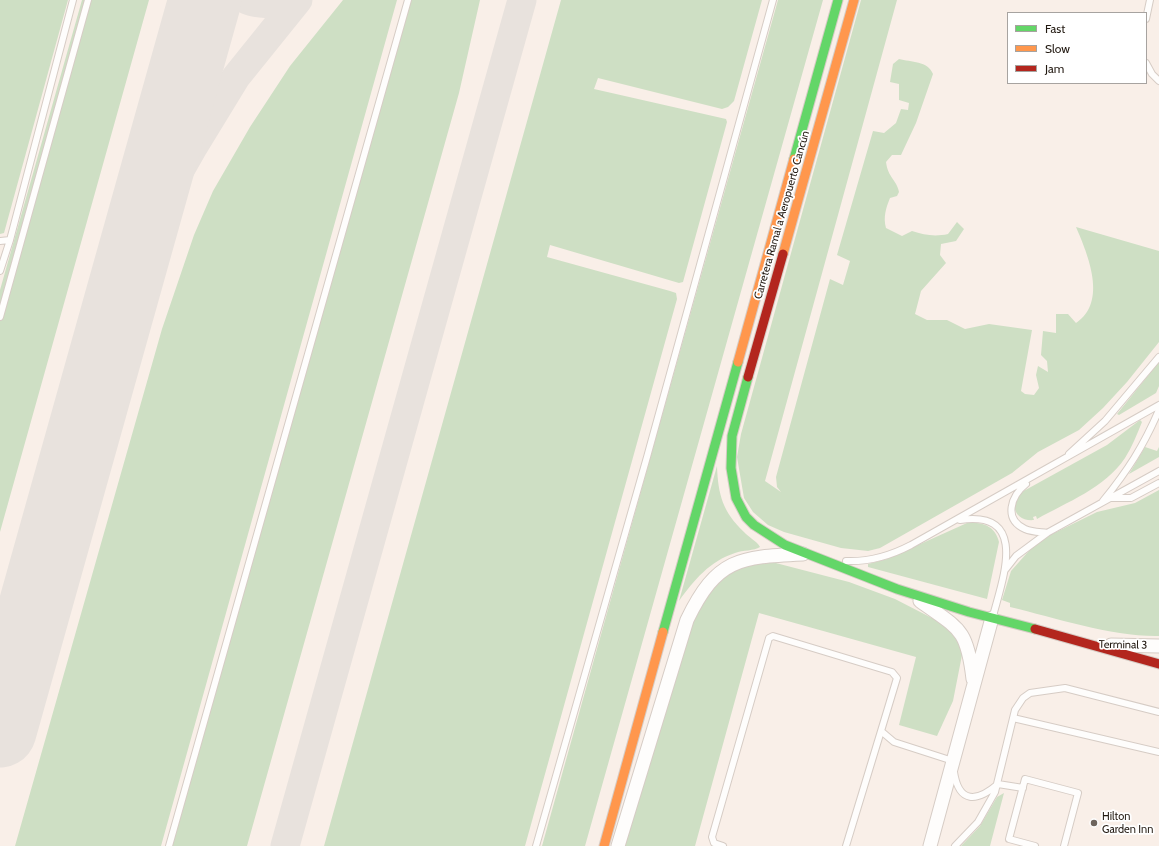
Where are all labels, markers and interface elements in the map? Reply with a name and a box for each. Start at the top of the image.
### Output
legend [1007,12,1147,84]
text: Fast [1045,21,1065,36]
text: Slow [1045,41,1070,56]
text: Jam [1045,61,1064,76]
street label: Carretera Ramal a Aeropuerto Cancún [752,129,812,301]
street label: Terminal 3 [1099,638,1147,652]
place label: Hilton Garden Inn [1102,810,1153,836]
marker: Hilton Garden Inn [1089,818,1099,828]

